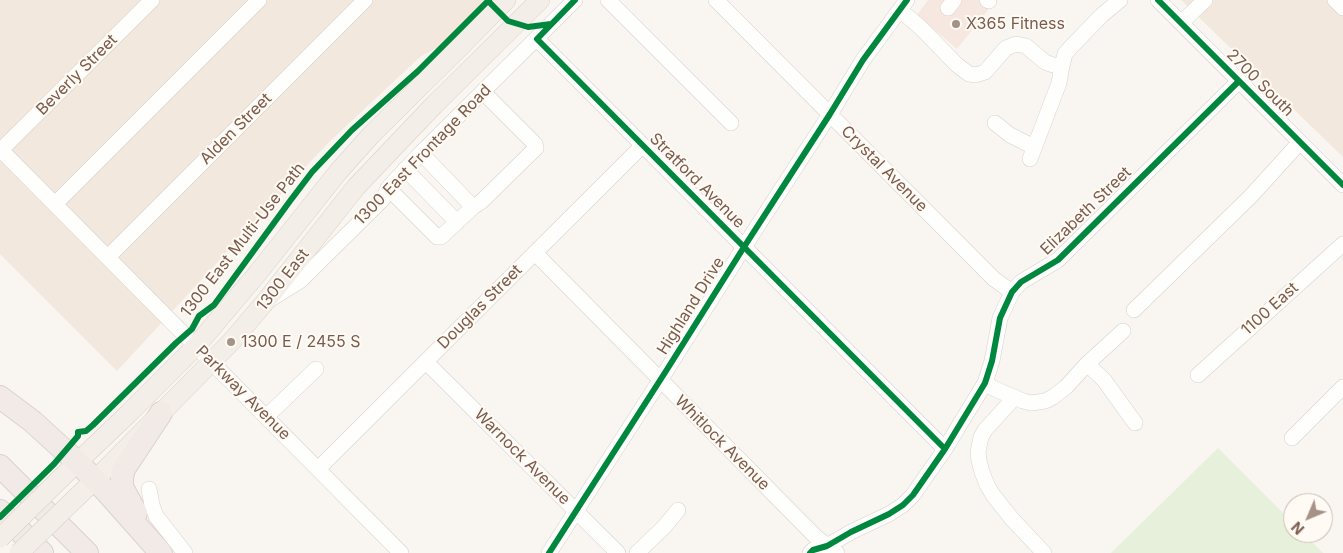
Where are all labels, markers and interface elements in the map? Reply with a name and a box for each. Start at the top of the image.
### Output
place label: X365 Fitness [966,14,1065,34]
marker: X365 Fitness [950,18,962,30]
street label: Beverly Street [33,31,121,119]
street label: 2700 South [1222,45,1298,121]
street label: 1300 East Frontage Road [351,81,495,229]
street label: Alden Street [196,89,276,169]
street label: Crystal Avenue [837,122,931,216]
street label: Stratford Avenue [645,129,749,233]
street label: 1300 East Multi-Use Path [177,159,309,321]
street label: Elizabeth Street [1037,163,1135,259]
street label: 1300 East [253,245,313,315]
street label: Highland Drive [653,254,729,358]
street label: Douglas Street [434,261,526,353]
street label: 1100 East [1238,278,1302,340]
place label: 1300 E / 2455 S [241,332,361,352]
marker: 1300 E / 2455 S [225,336,237,348]
street label: Parkway Avenue [192,342,294,444]
street label: Whitlock Avenue [671,392,773,494]
street label: Warnock Avenue [470,405,574,509]
north arrow [1283,493,1333,543]
text: N [1288,518,1308,538]

